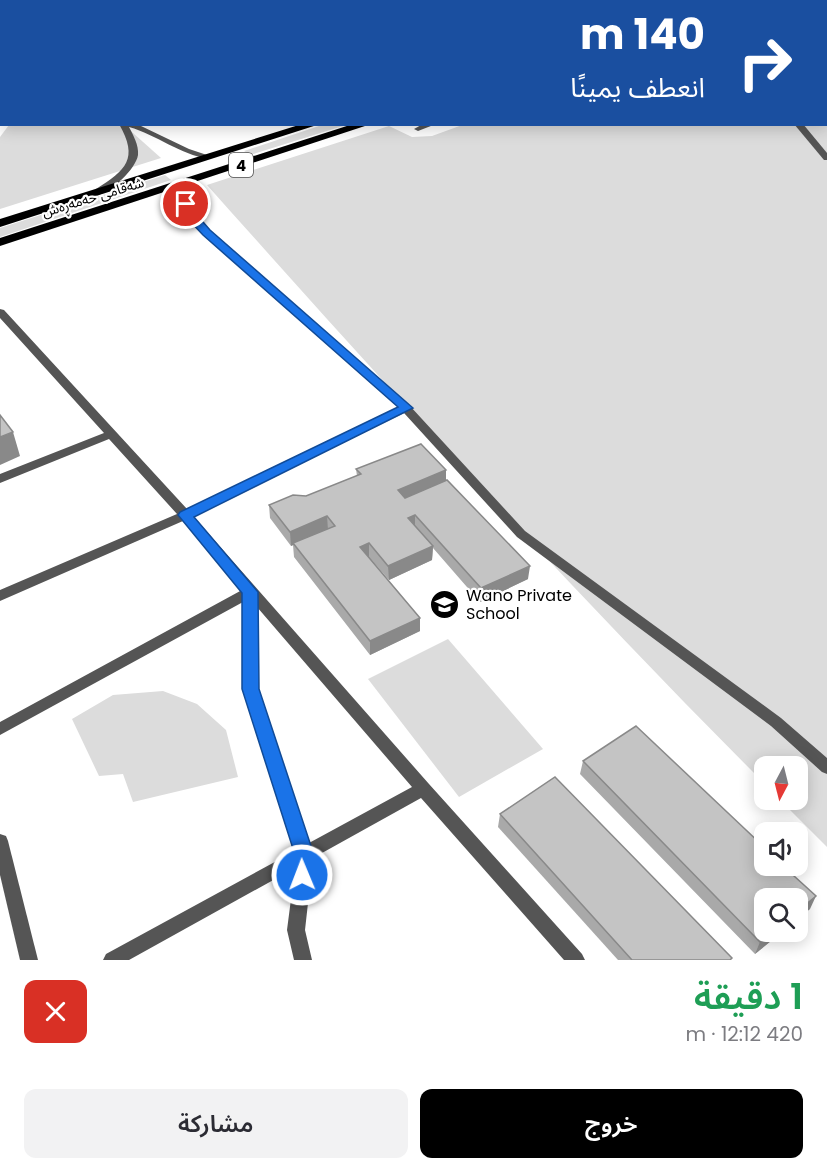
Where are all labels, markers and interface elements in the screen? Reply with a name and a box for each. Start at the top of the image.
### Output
text: 140 m [580,5,705,64]
icon: right [726,24,804,102]
text: انعطف يمينًا [570,69,705,106]
road number: 4 [229,153,253,177]
street label: شەقامی حەمەڕەش [39,172,147,224]
pin [160,178,211,229]
icon: arrive [169,187,202,220]
place label: Wano Private School [466,584,572,625]
school or university icon: Wano Private School [429,588,461,620]
north arrow [754,756,808,810]
map controls [754,756,808,942]
button: sound [754,822,808,876]
position arrow [270,843,334,907]
button: search [754,888,808,942]
text: 1 دقيقة [694,971,803,1022]
button: close [24,980,87,1043]
text: 420 m · 12:12 [685,1020,803,1048]
button: مشاركة [24,1089,408,1158]
button: خروج [420,1089,803,1158]

